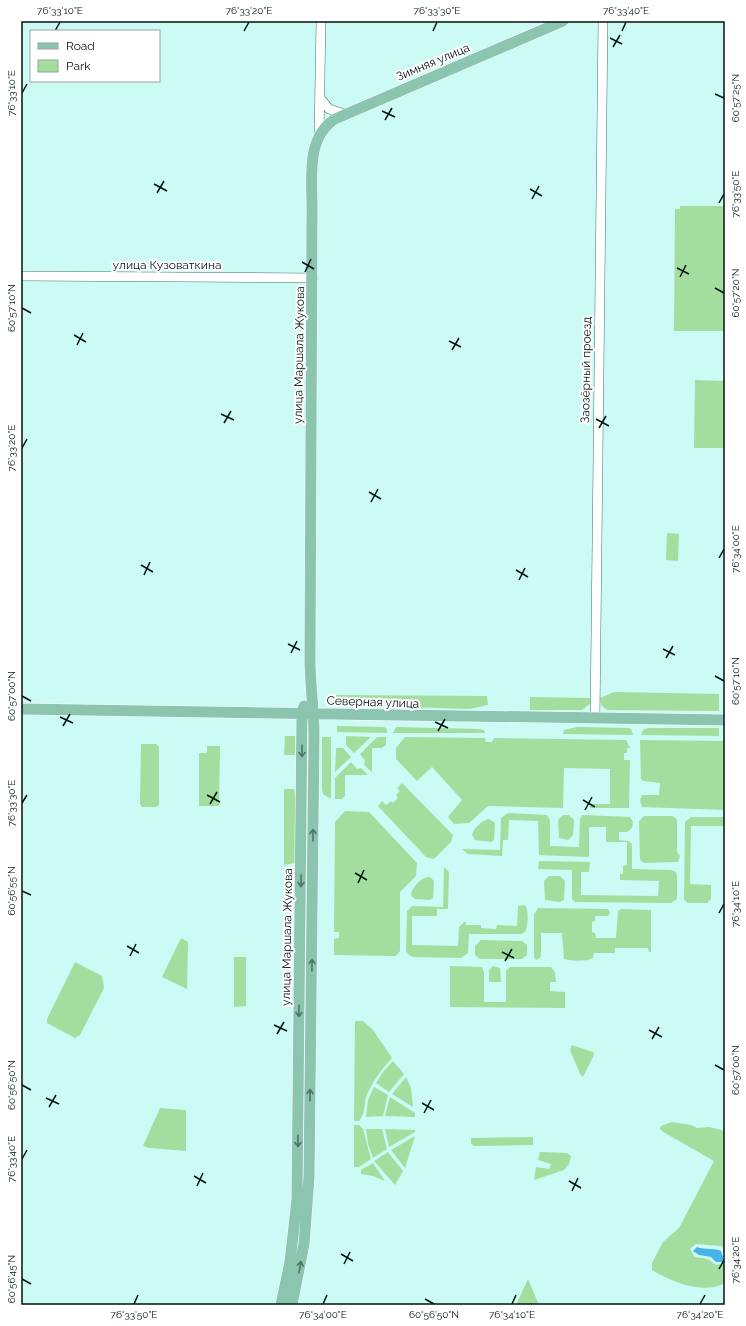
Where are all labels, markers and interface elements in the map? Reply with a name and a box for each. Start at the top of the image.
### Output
text: 76°33'10"E [37,5,83,16]
text: 76°33'20"E [226,5,272,16]
text: 76°33'30"E [414,5,460,16]
text: 76°33'40"E [603,5,649,16]
legend [30,30,160,82]
text: Road [66,39,95,53]
street label: Зимняя улица [394,40,472,84]
text: Park [66,59,91,73]
text: 76°33'10"E [6,70,17,116]
text: 60°57'25"N [730,74,741,122]
text: 76°33'50"E [730,171,741,217]
street label: улица Кузоваткина [113,258,221,272]
text: 60°57'20"N [730,268,741,318]
text: 60°57'10"N [6,284,17,332]
street label: улица Маршала Жукова [291,286,307,424]
street label: Заозёрный проезд [578,317,594,423]
text: 76°33'20"E [6,425,17,471]
text: 76°34'00"E [730,525,741,573]
text: 60°57'10"N [730,657,741,705]
text: 60°57'00"N [6,671,17,721]
street label: Северная улица [326,693,420,711]
one-way arrow [298,744,306,757]
text: 76°33'30"E [6,780,17,826]
one-way arrow [309,829,317,842]
text: 60°56'55"N [6,866,17,916]
street label: улица Маршала Жукова [279,868,295,1006]
one-way arrow [297,874,305,887]
text: 76°34'10"E [730,881,741,927]
one-way arrow [308,959,316,972]
one-way arrow [295,1004,303,1017]
text: 60°57'00"N [730,1045,741,1095]
text: 60°56'50"N [6,1060,17,1110]
one-way arrow [306,1089,314,1102]
one-way arrow [294,1134,302,1147]
text: 76°33'40"E [6,1136,17,1182]
text: 76°34'20"E [730,1237,741,1283]
text: 60°56'45"N [6,1255,17,1303]
one-way arrow [296,1261,304,1274]
text: 76°33'50"E [111,1309,157,1320]
text: 76°34'00"E [299,1309,347,1320]
text: 60°56'50"N [409,1309,459,1320]
text: 76°34'10"E [489,1309,535,1320]
text: 76°34'20"E [677,1309,723,1320]

